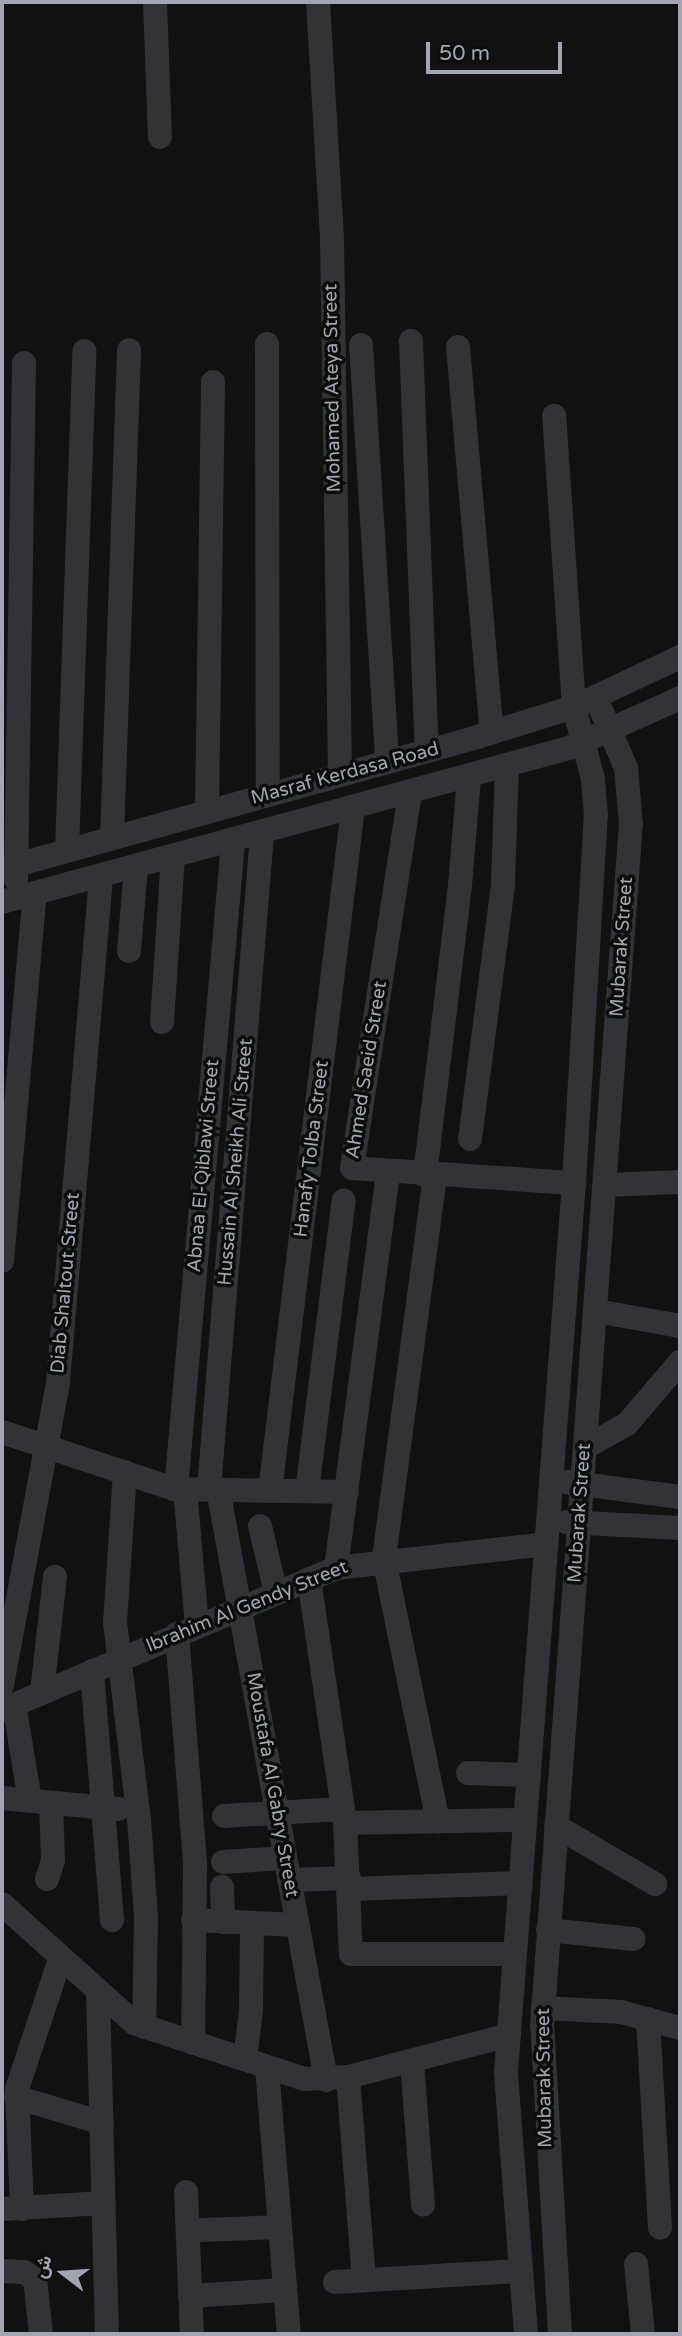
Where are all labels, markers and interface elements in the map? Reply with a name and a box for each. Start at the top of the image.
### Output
scale bar [430,28,566,72]
text: 50 m [439,41,490,66]
street label: Mohamed Ateya Street [320,284,346,492]
street label: Masraf Kerdasa Road [249,738,441,810]
street label: Mubarak Street [606,876,638,1018]
street label: Ahmed Saeid Street [342,979,392,1161]
street label: Hussain Al Sheikh Ali Street [214,1038,258,1286]
street label: Abnaa El-Qiblawi Street [183,1059,225,1273]
street label: Hanafy Tolba Street [290,1059,334,1239]
street label: Diab Shaltout Street [47,1192,85,1374]
street label: Mubarak Street [564,1442,596,1584]
street label: Ibrahim Al Gendy Street [143,1556,351,1658]
street label: Moustafa Al Gabry Street [241,1671,303,1899]
street label: Mubarak Street [532,2008,558,2148]
north arrow [28,2238,98,2308]
text: ش [29,2253,57,2281]

